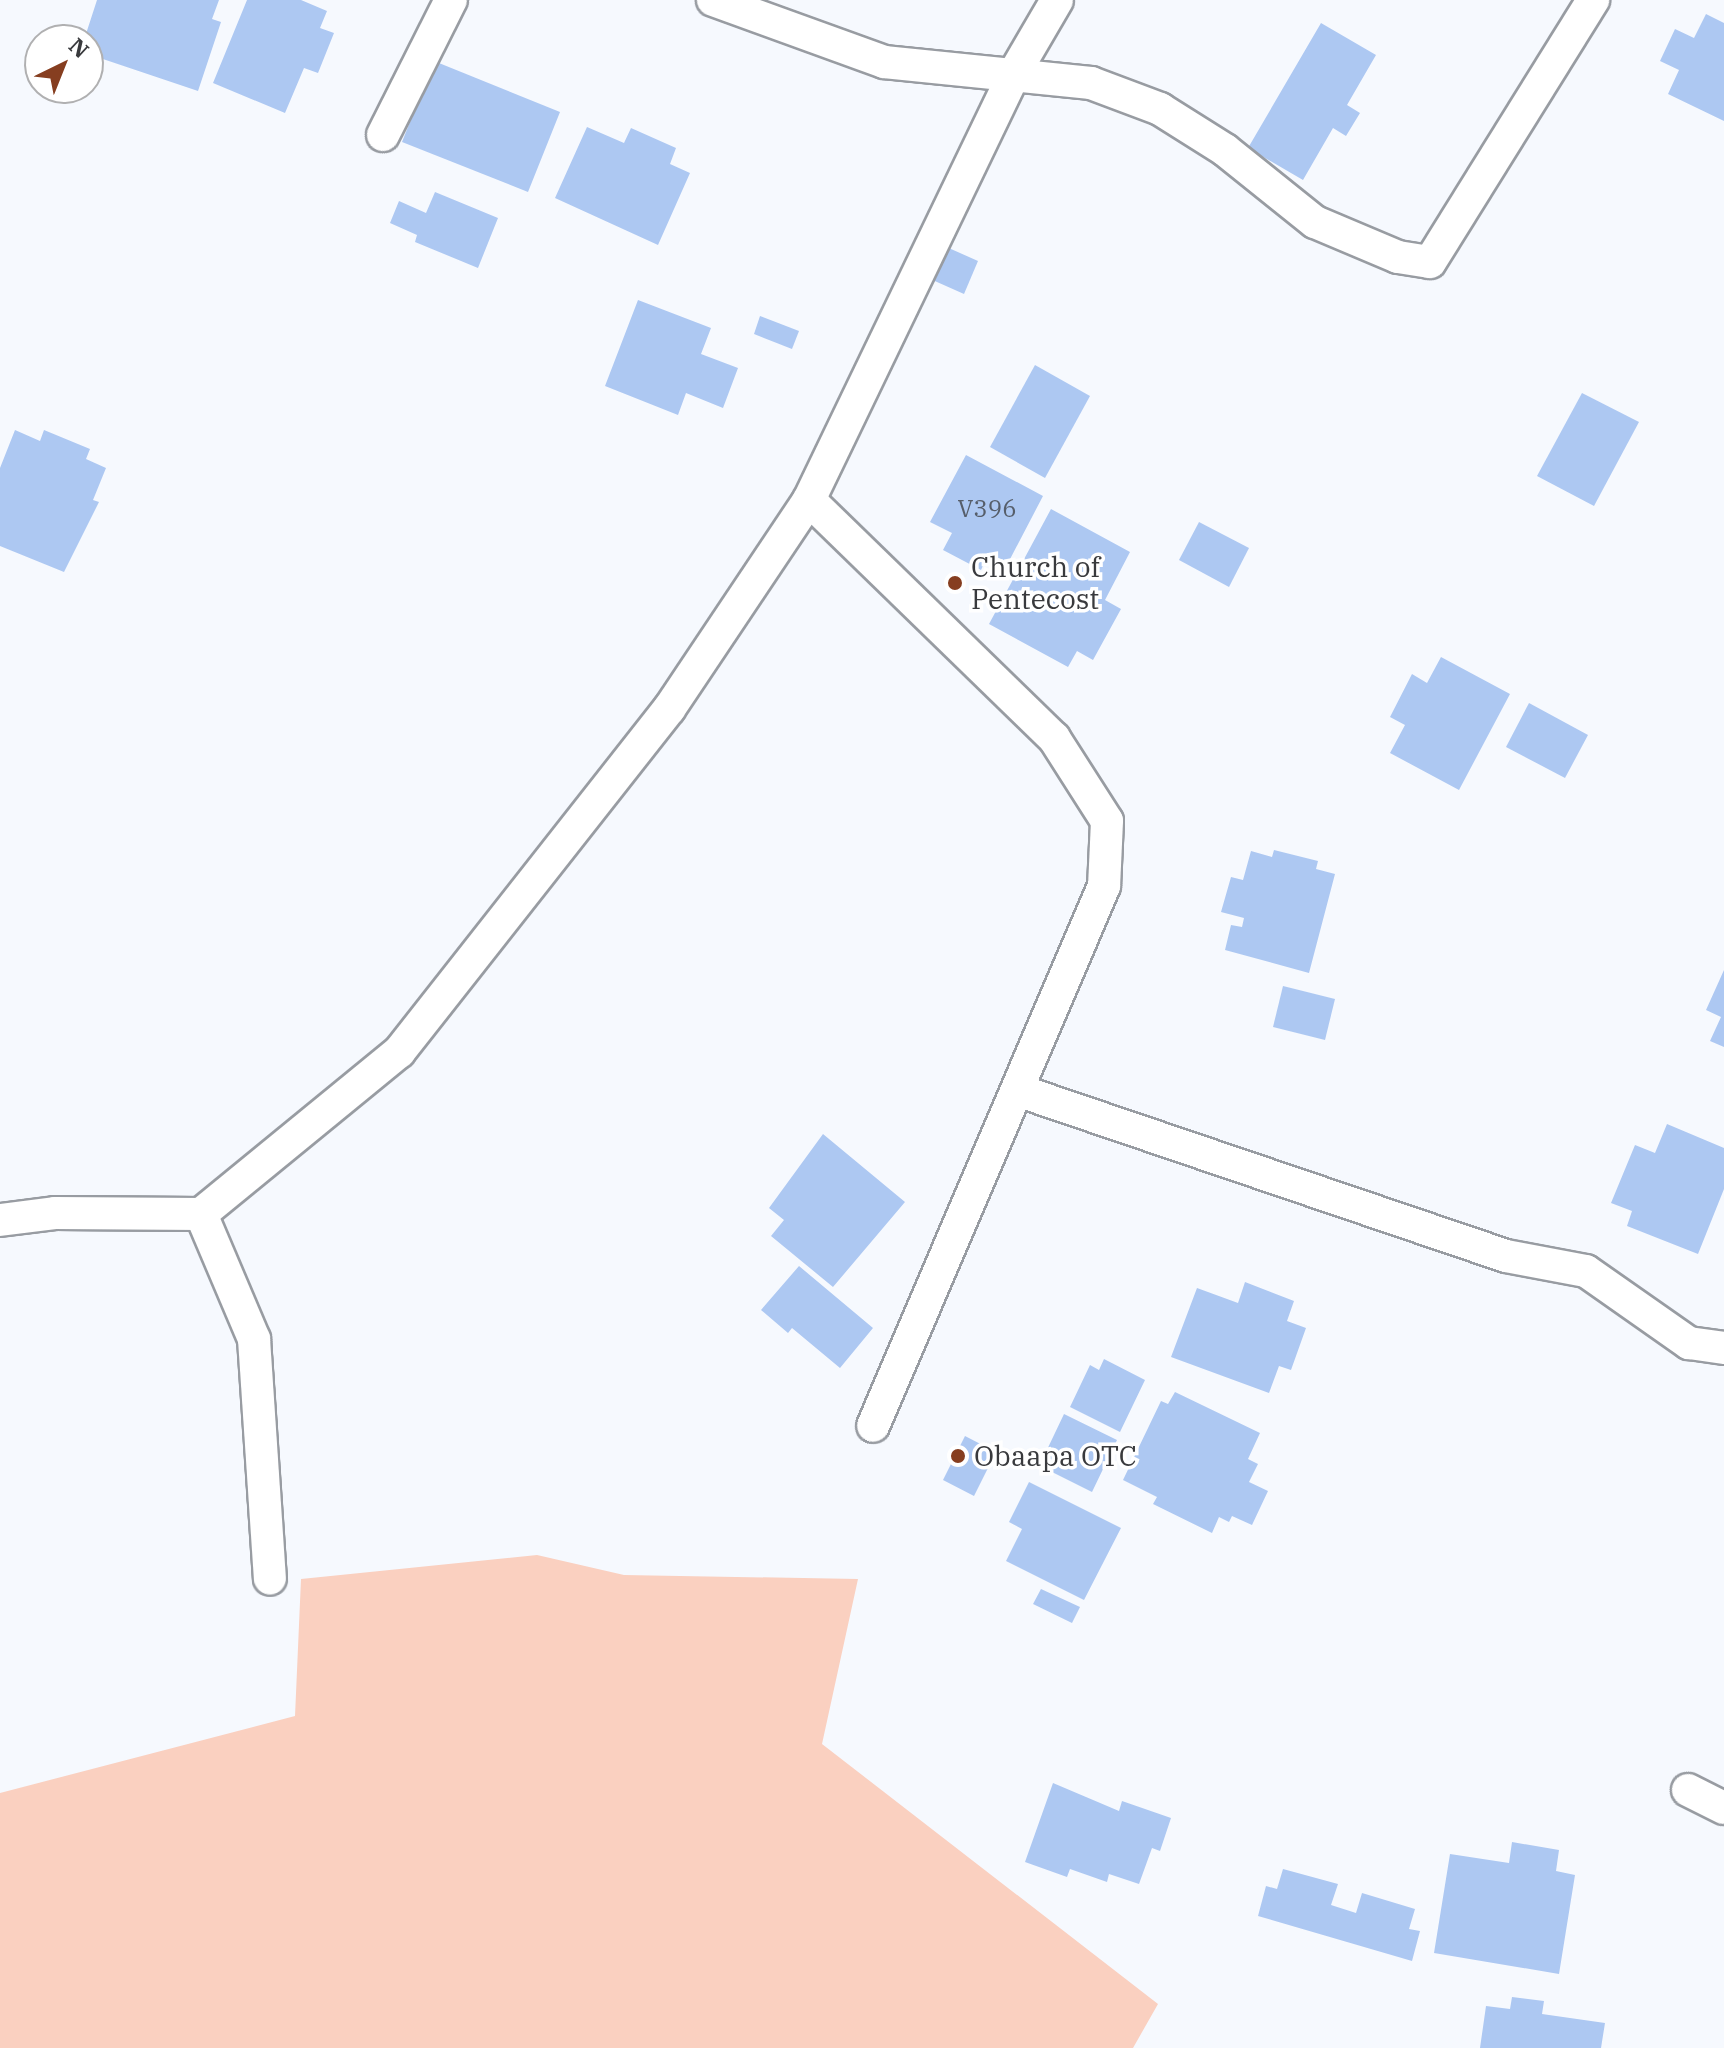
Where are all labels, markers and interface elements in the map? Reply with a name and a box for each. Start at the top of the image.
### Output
north arrow [24,24,104,104]
text: N [63,31,96,64]
house number: V396 [957,495,1017,523]
place label: Church of Pentecost [971,550,1100,616]
marker: Church of Pentecost [946,574,964,592]
place label: Obaapa OTC [974,1439,1137,1473]
marker: Obaapa OTC [949,1447,967,1465]

